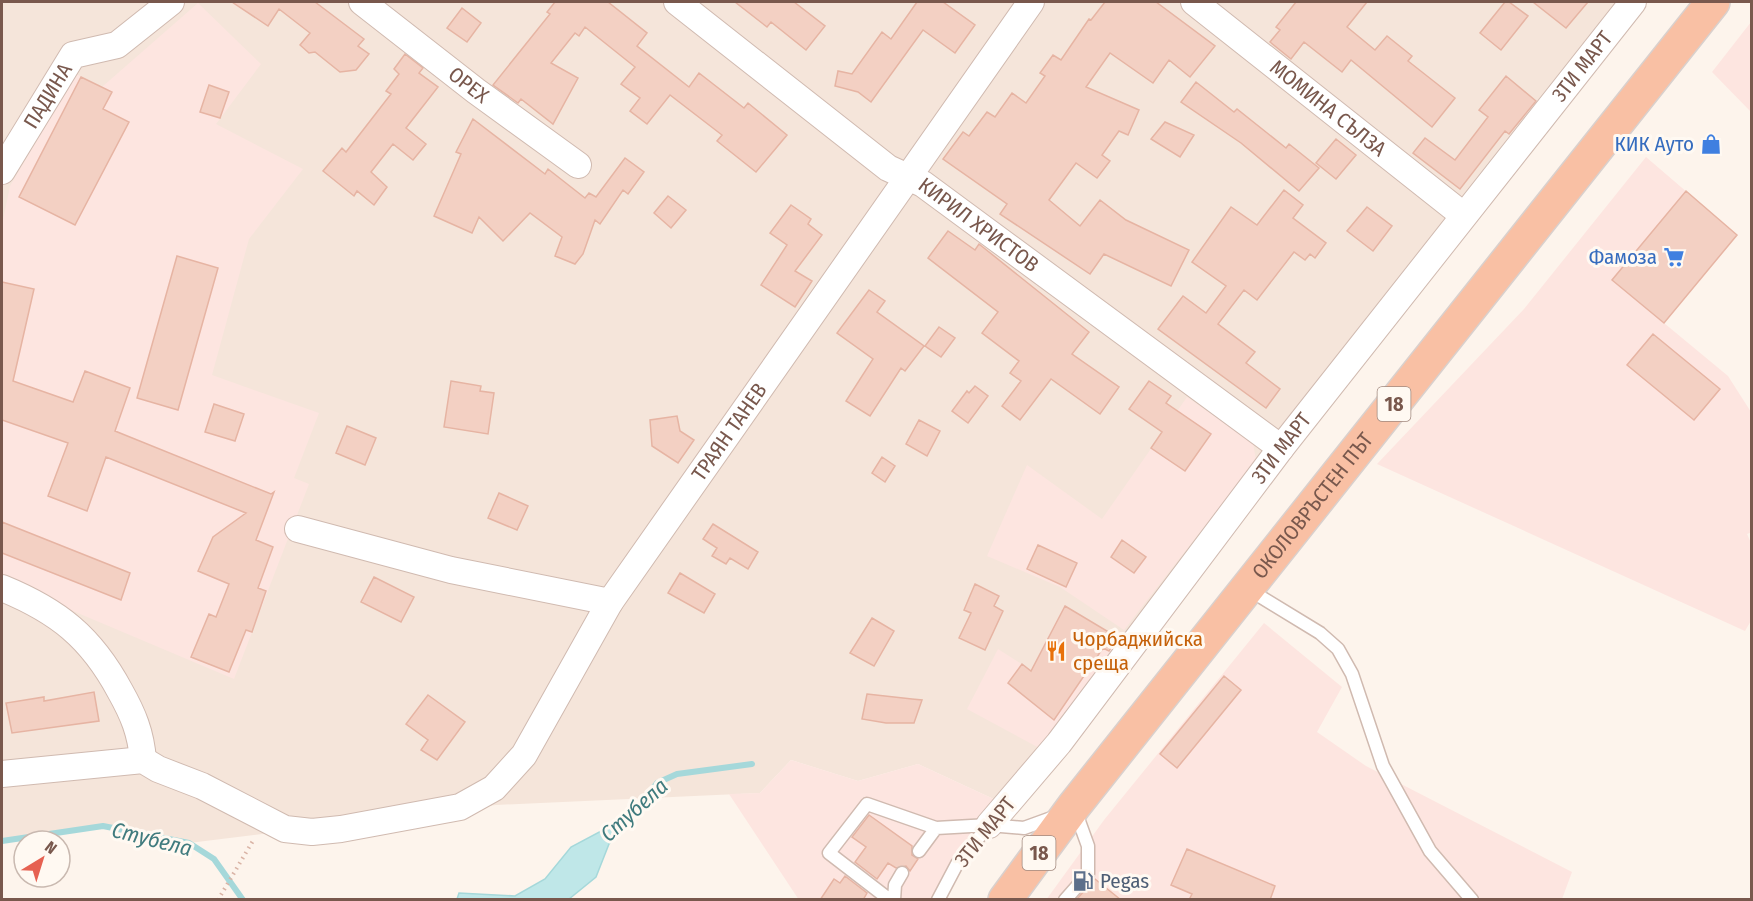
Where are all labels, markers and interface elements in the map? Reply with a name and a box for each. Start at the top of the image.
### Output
street label: 3ТИ МАРТ [1546,26,1618,107]
street label: МОМИНА СЪЛЗА [1265,54,1391,162]
street label: ПАДИНА [18,58,78,133]
street label: ОРЕХ [443,61,494,109]
place label: КИК Ауто [1614,131,1694,157]
shop icon: КИК Ауто [1699,132,1723,156]
street label: КИРИЛ ХРИСТОВ [913,172,1044,278]
place label: Фамоза [1589,244,1657,270]
supermarket icon: Фамоза [1662,245,1686,269]
street label: ТРАЯН ТАНЕВ [686,378,773,486]
road number: 18 [1378,387,1410,421]
street label: 3ТИ МАРТ [1246,407,1317,489]
street label: ОКОЛОВРЪСТЕН ПЪТ [1247,427,1379,584]
place label: Чорбаджийска среща [1073,626,1203,676]
restaurant icon: Чорбаджийска среща [1044,639,1068,663]
water label: Стубела [595,773,673,847]
street label: 3ТИ МАРТ [949,792,1021,872]
water label: Стубела [109,816,195,862]
north arrow [12,829,72,889]
road number: 18 [1022,836,1056,870]
text: N [41,837,61,858]
place label: Pegas [1100,868,1149,894]
fuel station icon: Pegas [1071,869,1095,893]

